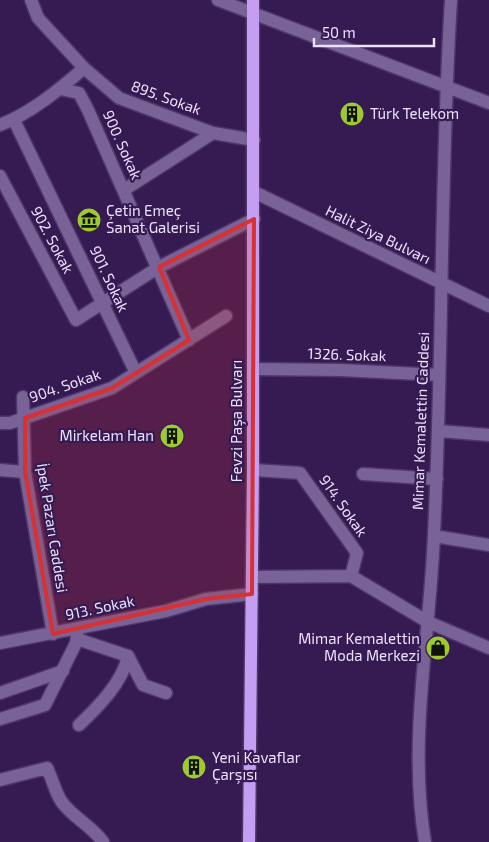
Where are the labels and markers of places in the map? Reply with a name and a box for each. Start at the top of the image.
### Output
building icon: Türk Telekom [339,101,365,127]
place label: Türk Telekom [370,104,459,122]
place label: Çetin Emeç Sanat Galerisi [106,201,200,236]
museum icon: Çetin Emeç Sanat Galerisi [76,207,102,233]
building icon: Mirkelam Han [159,423,185,449]
place label: Mirkelam Han [59,426,154,444]
place label: Mimar Kemalettin Moda Merkezi [298,629,420,664]
shop icon: Mimar Kemalettin Moda Merkezi [425,635,451,661]
place label: Yeni Kavaflar Çarşısı [212,748,301,784]
building icon: Yeni Kavaflar Çarşısı [181,754,207,780]

